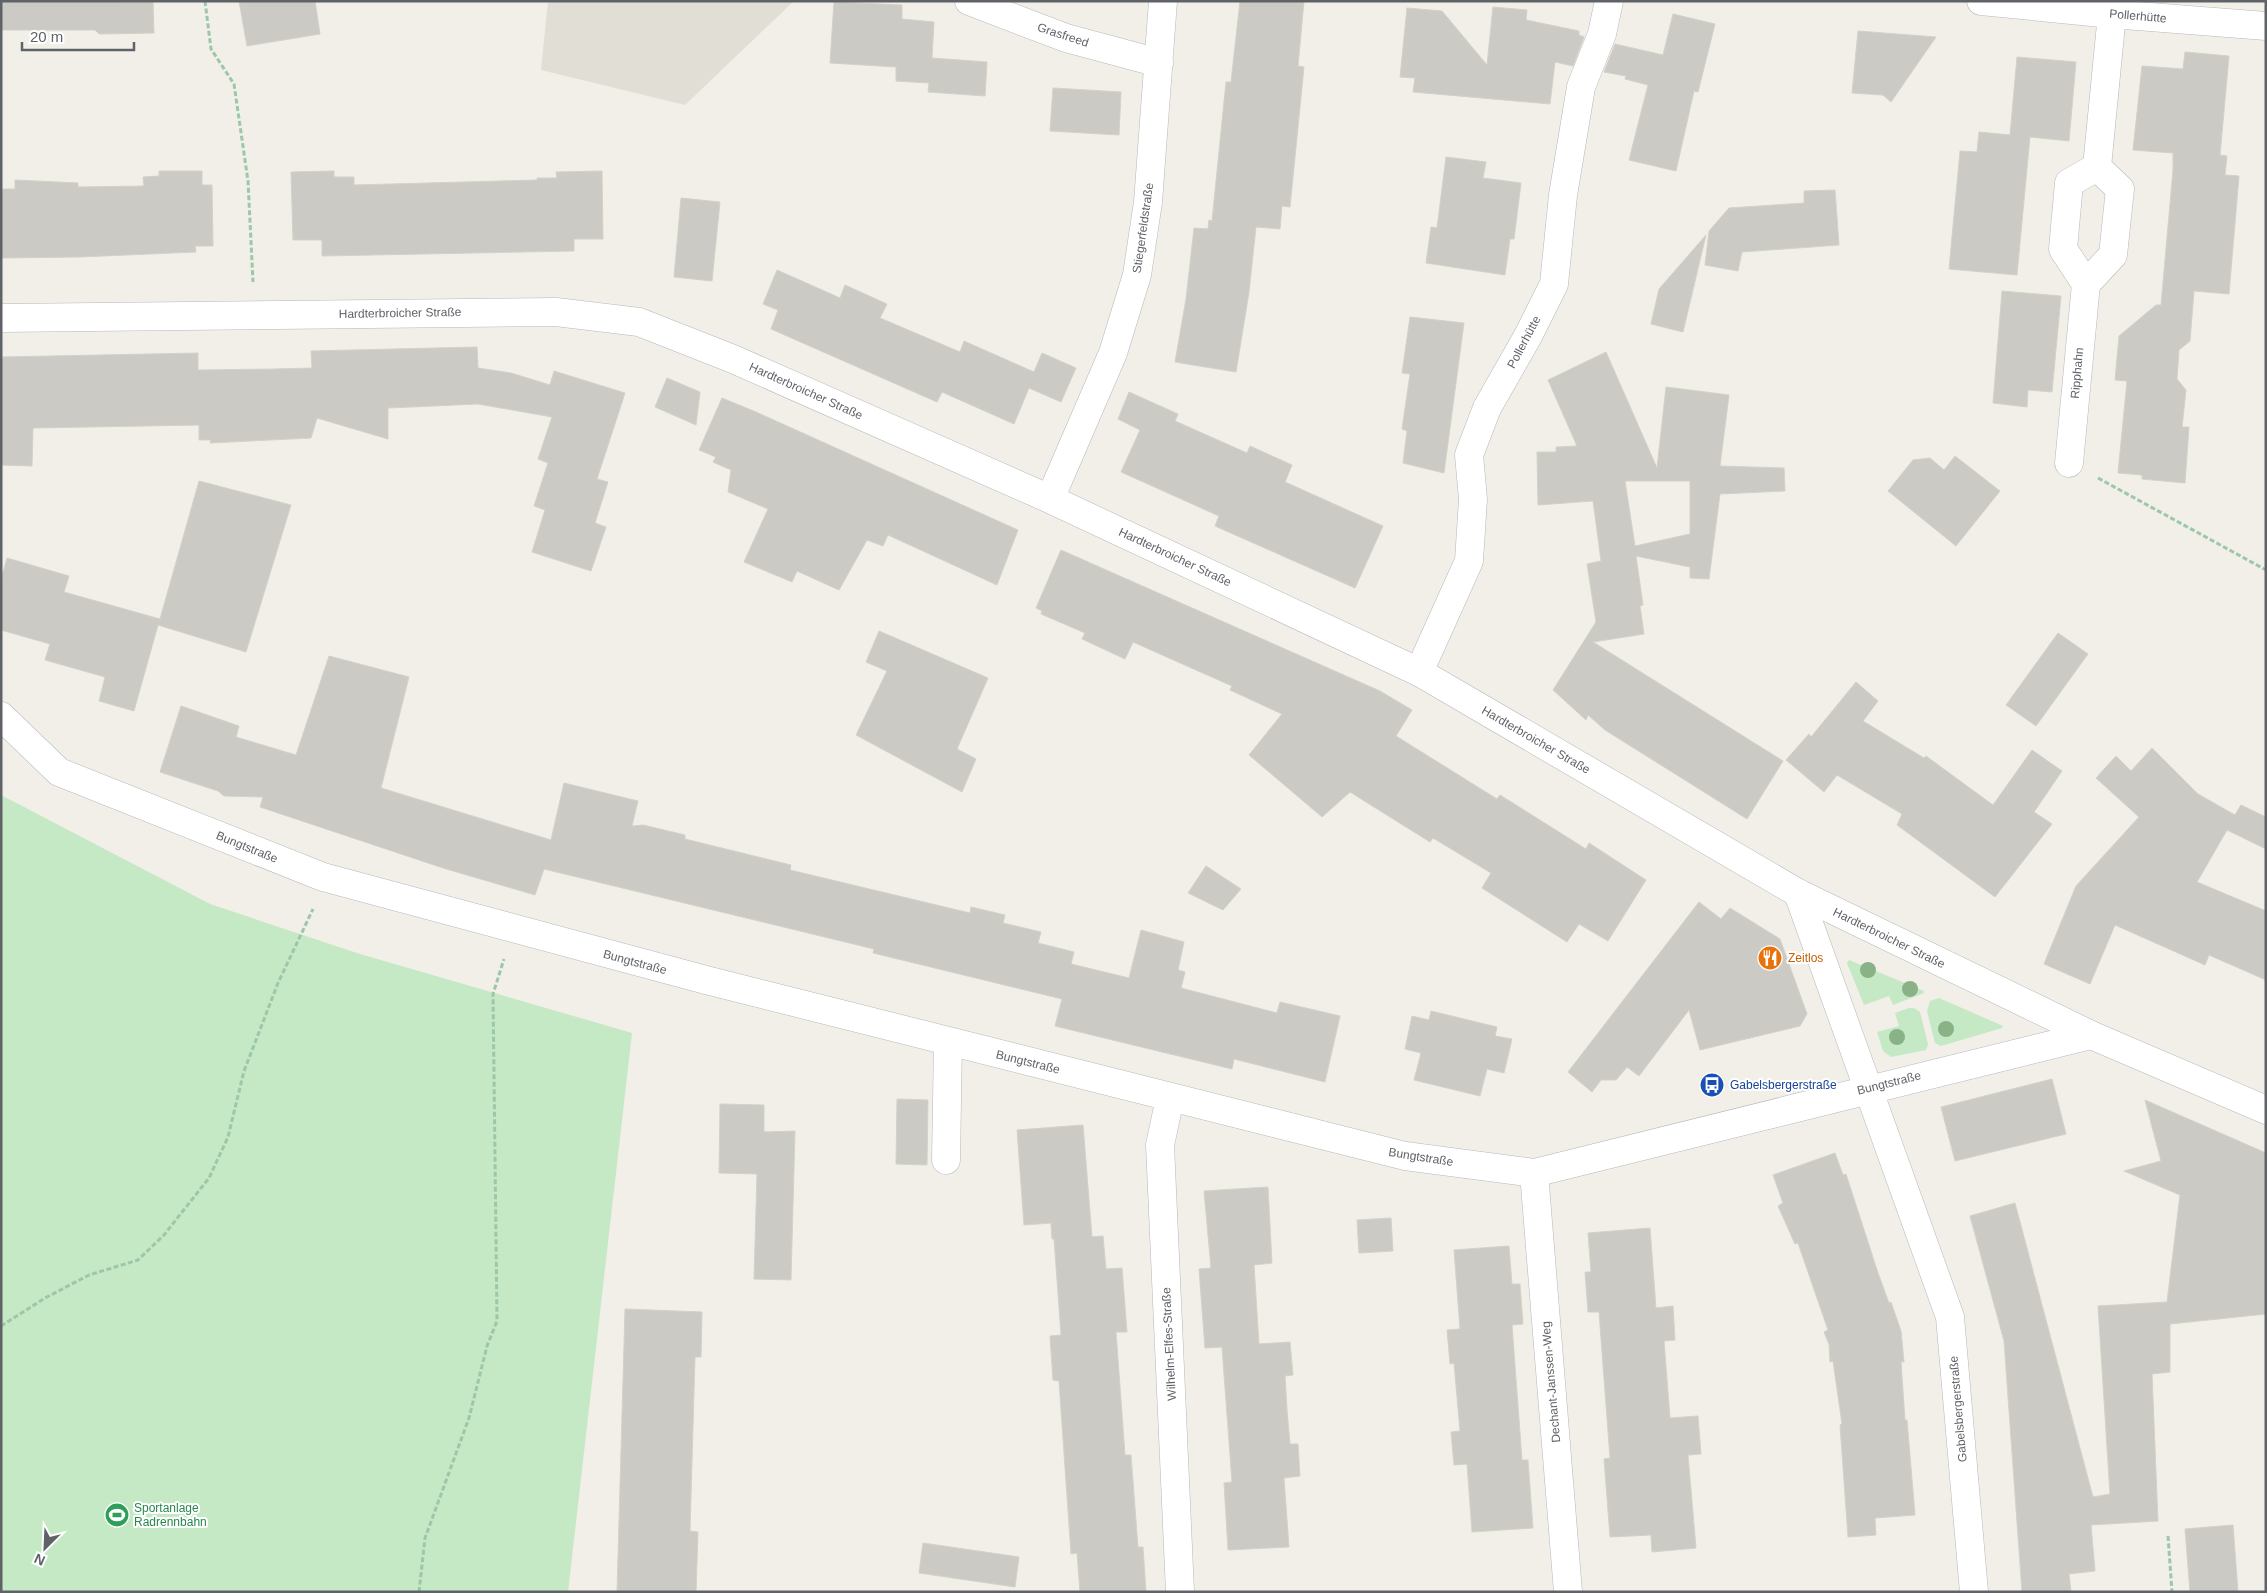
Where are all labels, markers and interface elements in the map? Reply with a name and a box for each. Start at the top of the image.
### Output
street label: Pollerhütte [2109,7,2168,26]
scale bar [22,20,135,52]
street label: Grasfreed [1035,20,1091,50]
text: 20 m [30,28,63,45]
street label: Stiegerfeldstraße [1130,181,1156,274]
street label: Hardterbroicher Straße [339,305,462,321]
street label: Pollerhütte [1504,313,1544,371]
street label: Ripphahn [2068,347,2086,399]
street label: Hardterbroicher Straße [747,360,865,422]
street label: Hardterbroicher Straße [1116,525,1234,589]
street label: Hardterbroicher Straße [1479,703,1593,777]
street label: Bungtstraße [214,828,280,866]
street label: Hardterbroicher Straße [1831,905,1948,971]
restaurant icon: Zeitlos [1757,945,1783,971]
street label: Bungtstraße [602,947,669,977]
place label: Zeitlos [1788,951,1823,965]
street label: Bungtstraße [995,1047,1062,1077]
street label: Bungtstraße [1856,1068,1923,1098]
bus stop icon: Gabelsbergerstraße [1699,1072,1725,1098]
place label: Gabelsbergerstraße [1730,1078,1837,1092]
street label: Bungtstraße [1388,1145,1455,1169]
street label: Wilhelm-Elfes-Straße [1159,1287,1179,1401]
street label: Dechant-Janssen-Weg [1539,1321,1563,1443]
street label: Gabelsbergerstraße [1946,1355,1970,1463]
place label: Sportanlage Radrennbahn [134,1501,207,1529]
sports icon: Sportanlage Radrennbahn [104,1502,130,1528]
north arrow [20,1523,70,1573]
text: N [32,1551,48,1569]

